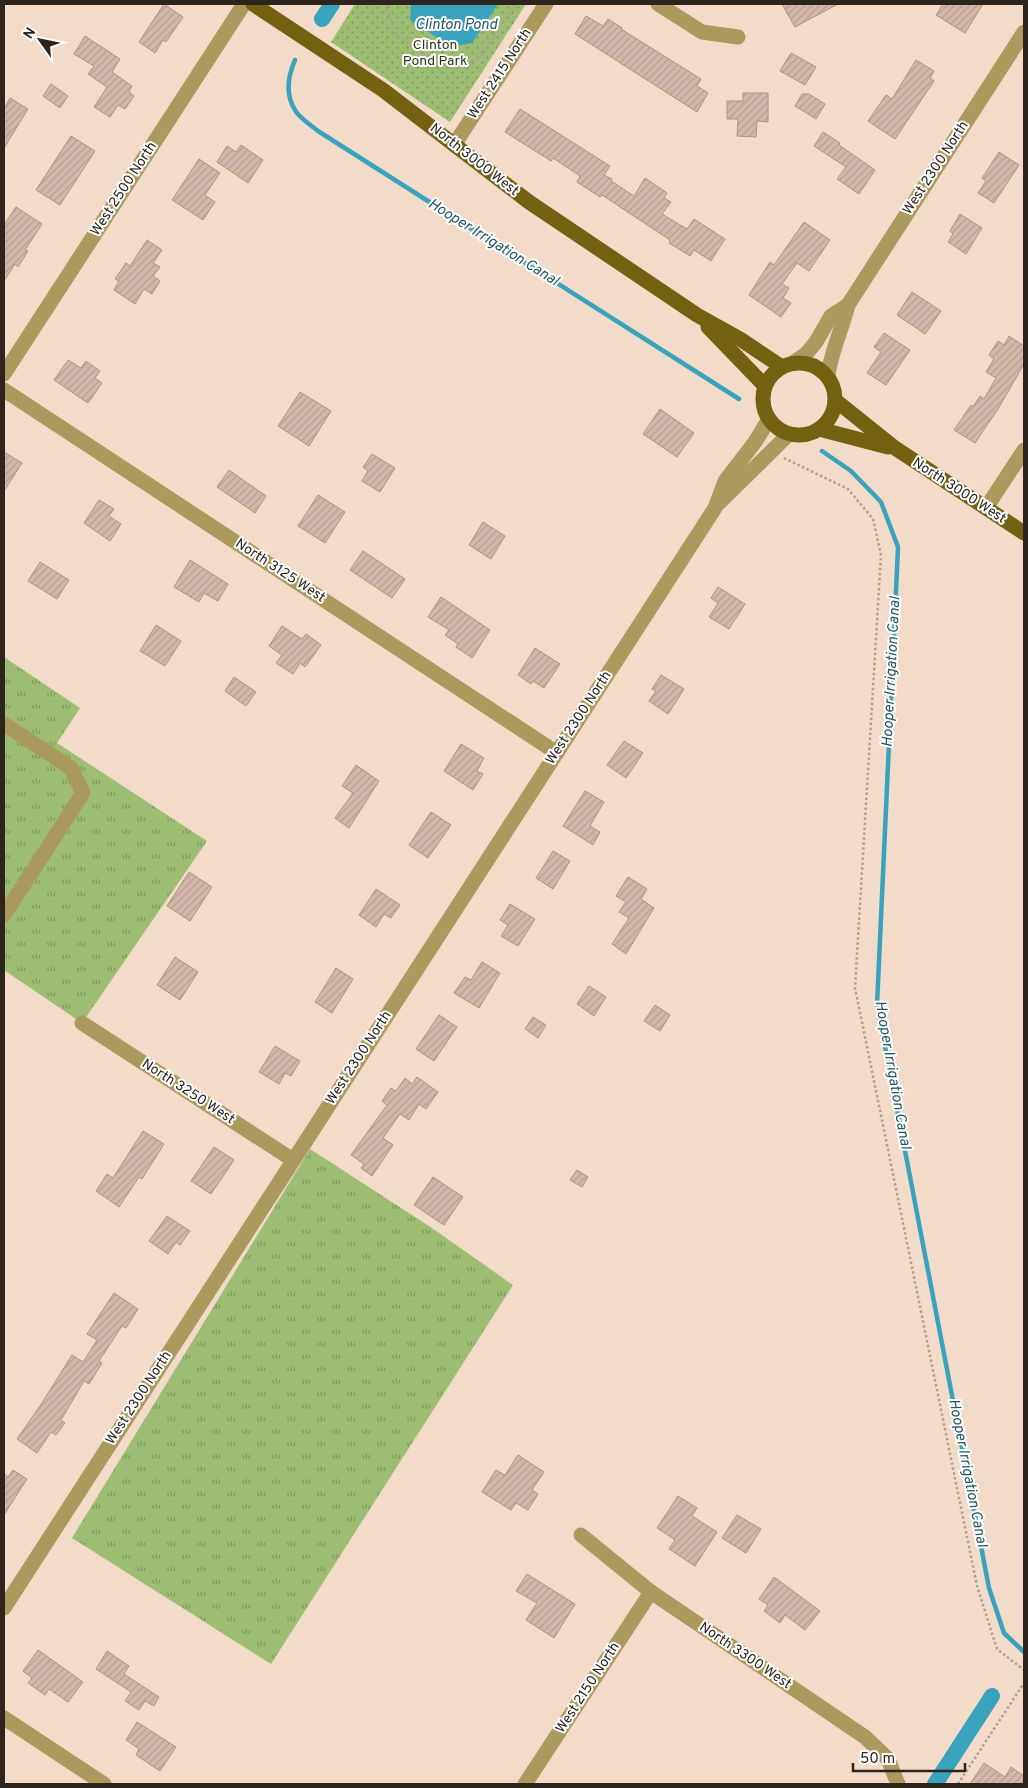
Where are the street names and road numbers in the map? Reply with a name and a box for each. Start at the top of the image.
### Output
street label: West 2415 North [464,26,536,122]
street label: West 2300 North [899,118,973,218]
street label: North 3000 West [426,120,522,200]
street label: West 2500 North [87,139,161,239]
street label: North 3000 West [909,454,1009,528]
street label: North 3125 West [232,536,328,606]
street label: West 2300 North [542,668,616,768]
street label: West 2300 North [322,1008,396,1108]
street label: North 3250 West [138,1056,238,1128]
street label: West 2300 North [102,1348,176,1448]
street label: North 3300 West [696,1619,794,1693]
street label: West 2150 North [552,1639,624,1737]

